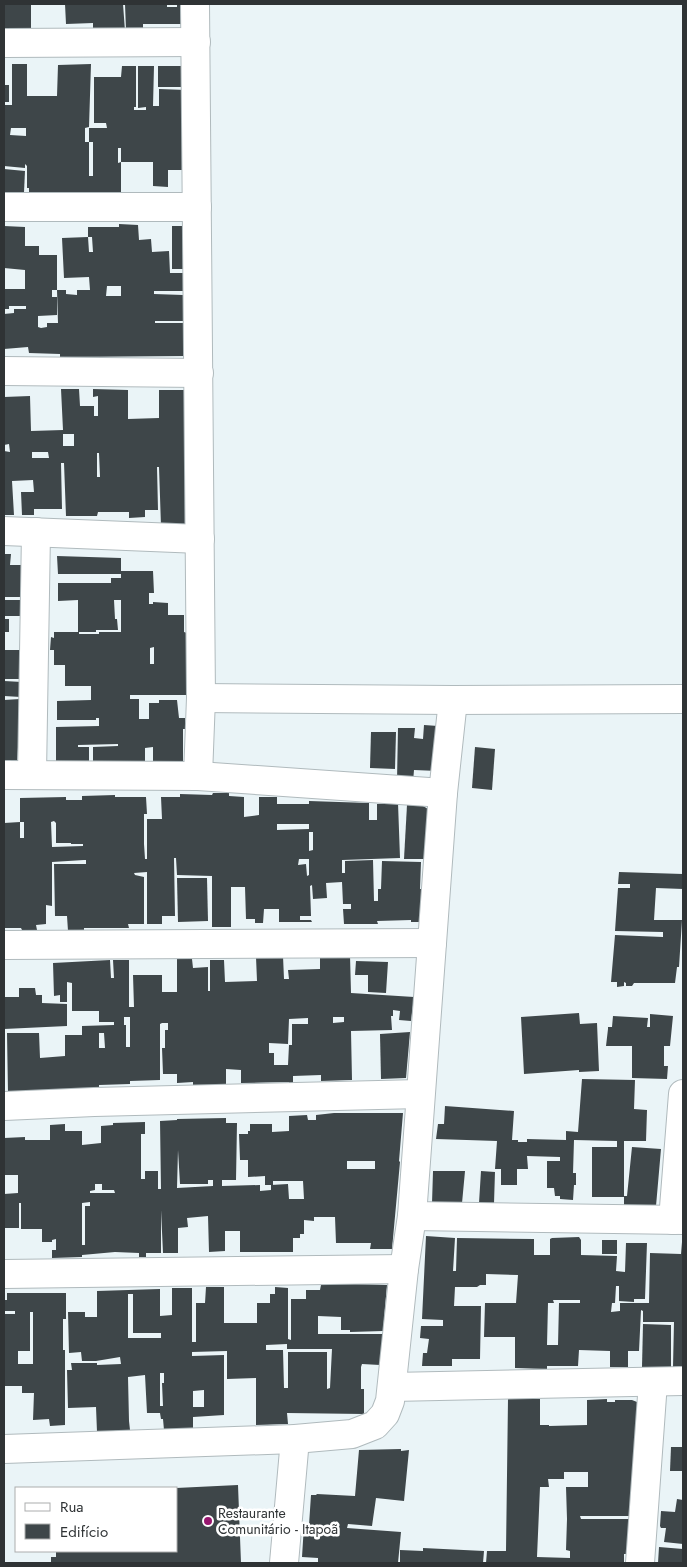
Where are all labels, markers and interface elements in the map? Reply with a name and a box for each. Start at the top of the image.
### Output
legend [15,1487,178,1552]
text: Rua [60,1496,84,1518]
place label: Restaurante Comunitário - Itapoã [218,1503,338,1539]
marker: Restaurante Comunitário - Itapoã [202,1515,214,1527]
text: Edifício [60,1521,108,1543]

